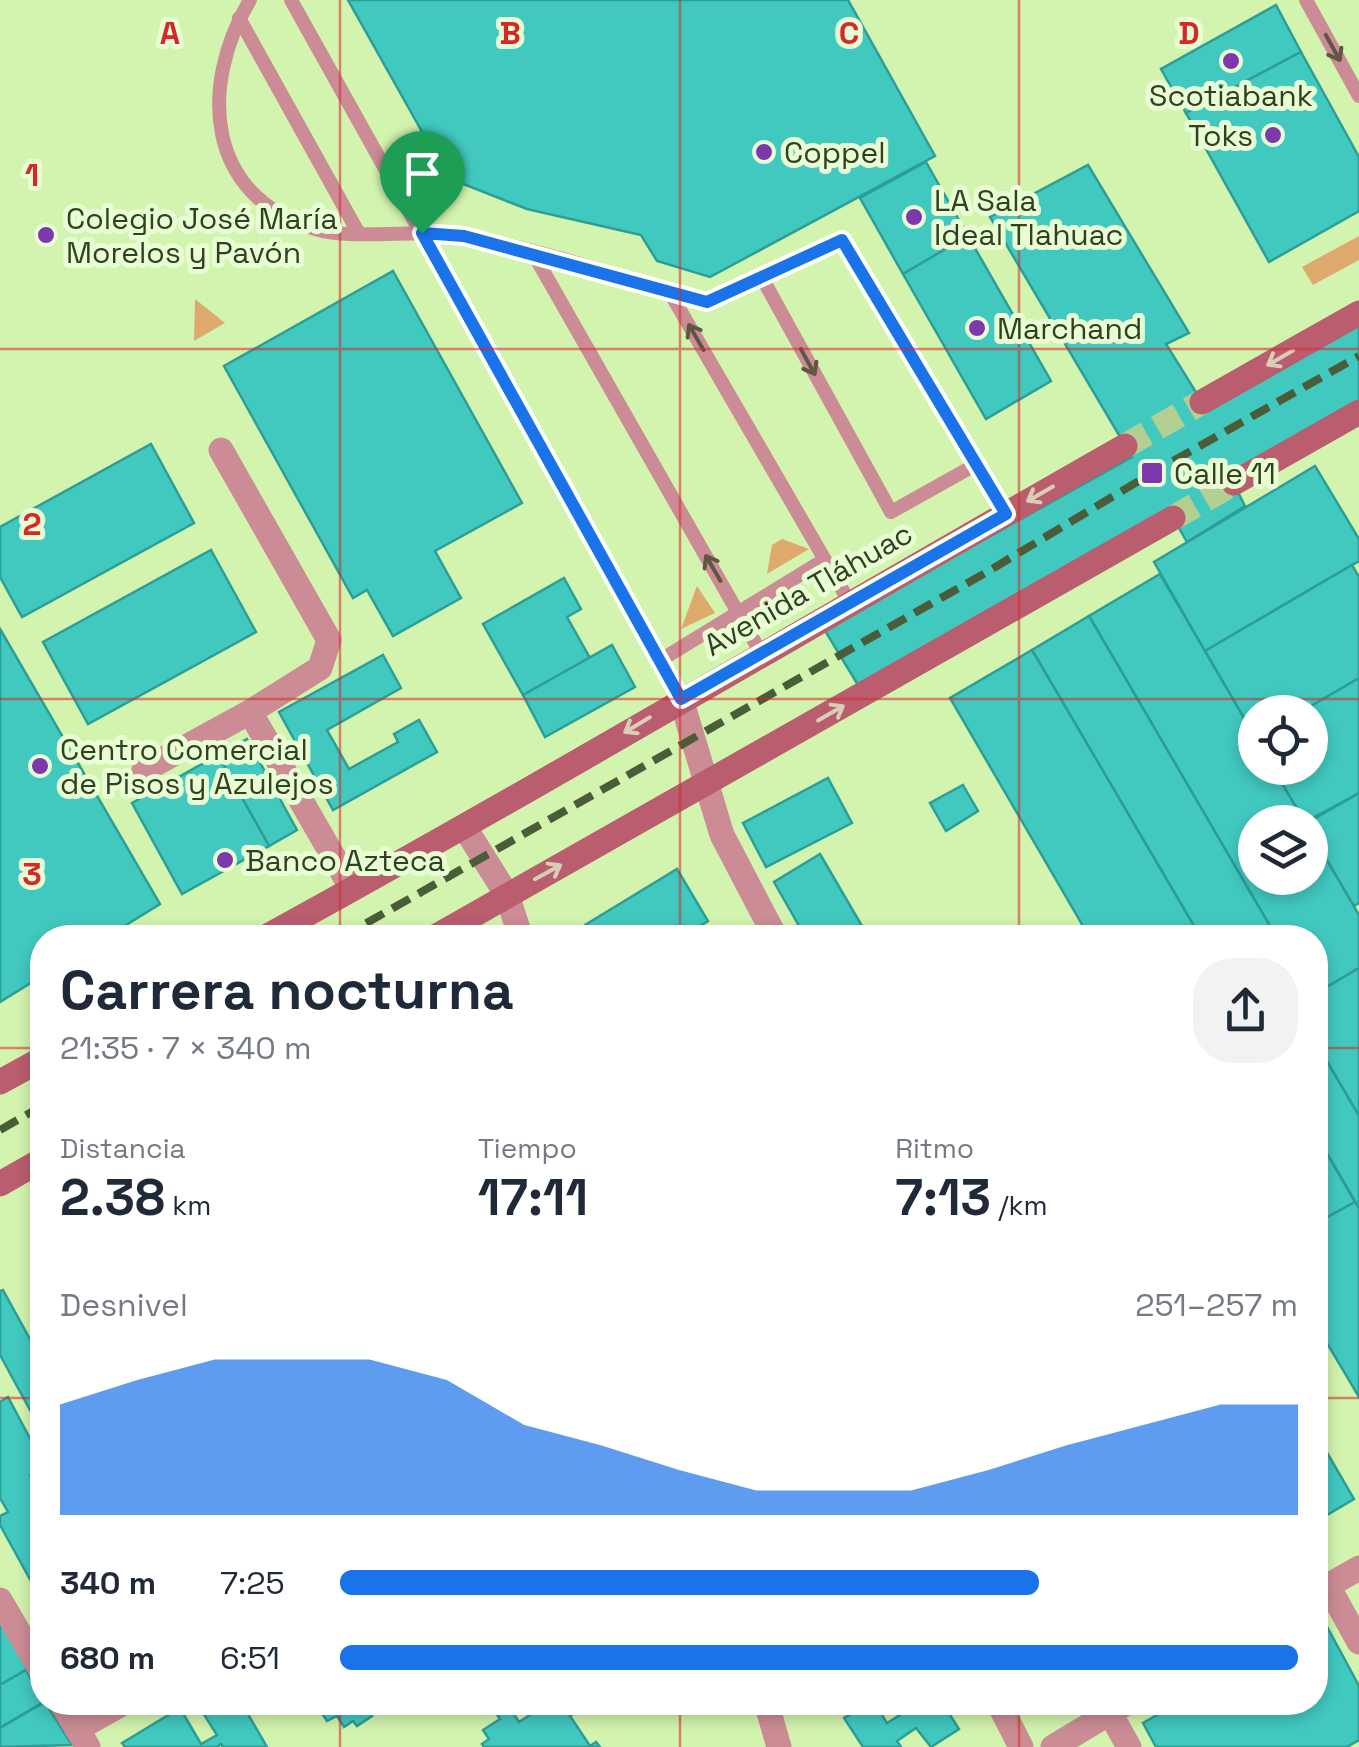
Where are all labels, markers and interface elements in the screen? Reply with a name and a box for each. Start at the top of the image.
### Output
text: A [160,13,180,53]
text: B [499,13,521,53]
text: C [839,13,859,53]
text: D [1178,13,1200,53]
one-way arrow [1323,33,1343,62]
marker: Scotiabank [1220,50,1242,72]
place label: Scotiabank [1149,76,1313,115]
place label: Toks [1188,116,1253,155]
marker: Toks [1262,124,1284,146]
pin [380,131,465,234]
place label: Coppel [784,133,886,172]
marker: Coppel [753,141,775,163]
icon: arrive [395,146,450,201]
text: 1 [25,155,39,195]
place label: LA Sala Ideal Tlahuac [934,181,1123,254]
place label: Colegio José María Morelos y Pavón [66,199,338,272]
marker: LA Sala Ideal Tlahuac [903,206,925,228]
marker: Colegio José María Morelos y Pavón [35,224,57,246]
place label: Marchand [997,309,1142,348]
marker: Marchand [966,317,988,339]
one-way arrow [685,323,705,352]
one-way arrow [798,346,818,376]
one-way arrow [1266,348,1296,368]
place label: Calle 11 [1174,454,1276,493]
marker: Calle 11 [1139,460,1165,486]
one-way arrow [1026,485,1056,505]
text: 2 [22,504,42,544]
street label: Avenida Tláhuac [697,513,919,665]
one-way arrow [703,554,723,583]
map controls [1238,695,1328,895]
button: locate [1238,695,1328,785]
one-way arrow [816,703,845,723]
one-way arrow [623,715,652,735]
place label: Centro Comercial de Pisos y Azulejos [60,730,333,803]
marker: Centro Comercial de Pisos y Azulejos [29,755,51,777]
button: layers [1238,805,1328,895]
place label: Banco Azteca [245,841,445,880]
marker: Banco Azteca [214,849,236,871]
text: 3 [22,854,42,894]
one-way arrow [533,862,562,882]
text: Carrera nocturna [60,955,514,1025]
button: share [1193,958,1298,1063]
text: 21:35 · 7 × 340 m [60,1028,312,1068]
text: Distancia [60,1130,186,1166]
text: Tiempo [478,1130,577,1166]
text: Ritmo [895,1130,974,1166]
text: 2.38 [60,1166,165,1230]
text: 17:11 [478,1166,588,1230]
text: 7:13 [895,1166,991,1230]
text: km [165,1187,211,1223]
text: /km [991,1187,1048,1223]
text: Desnivel [60,1285,188,1325]
text: 251–257 m [1135,1285,1298,1325]
text: 340 m [60,1563,156,1603]
text: 7:25 [220,1563,285,1603]
text: 680 m [60,1638,155,1678]
text: 6:51 [220,1638,280,1678]

